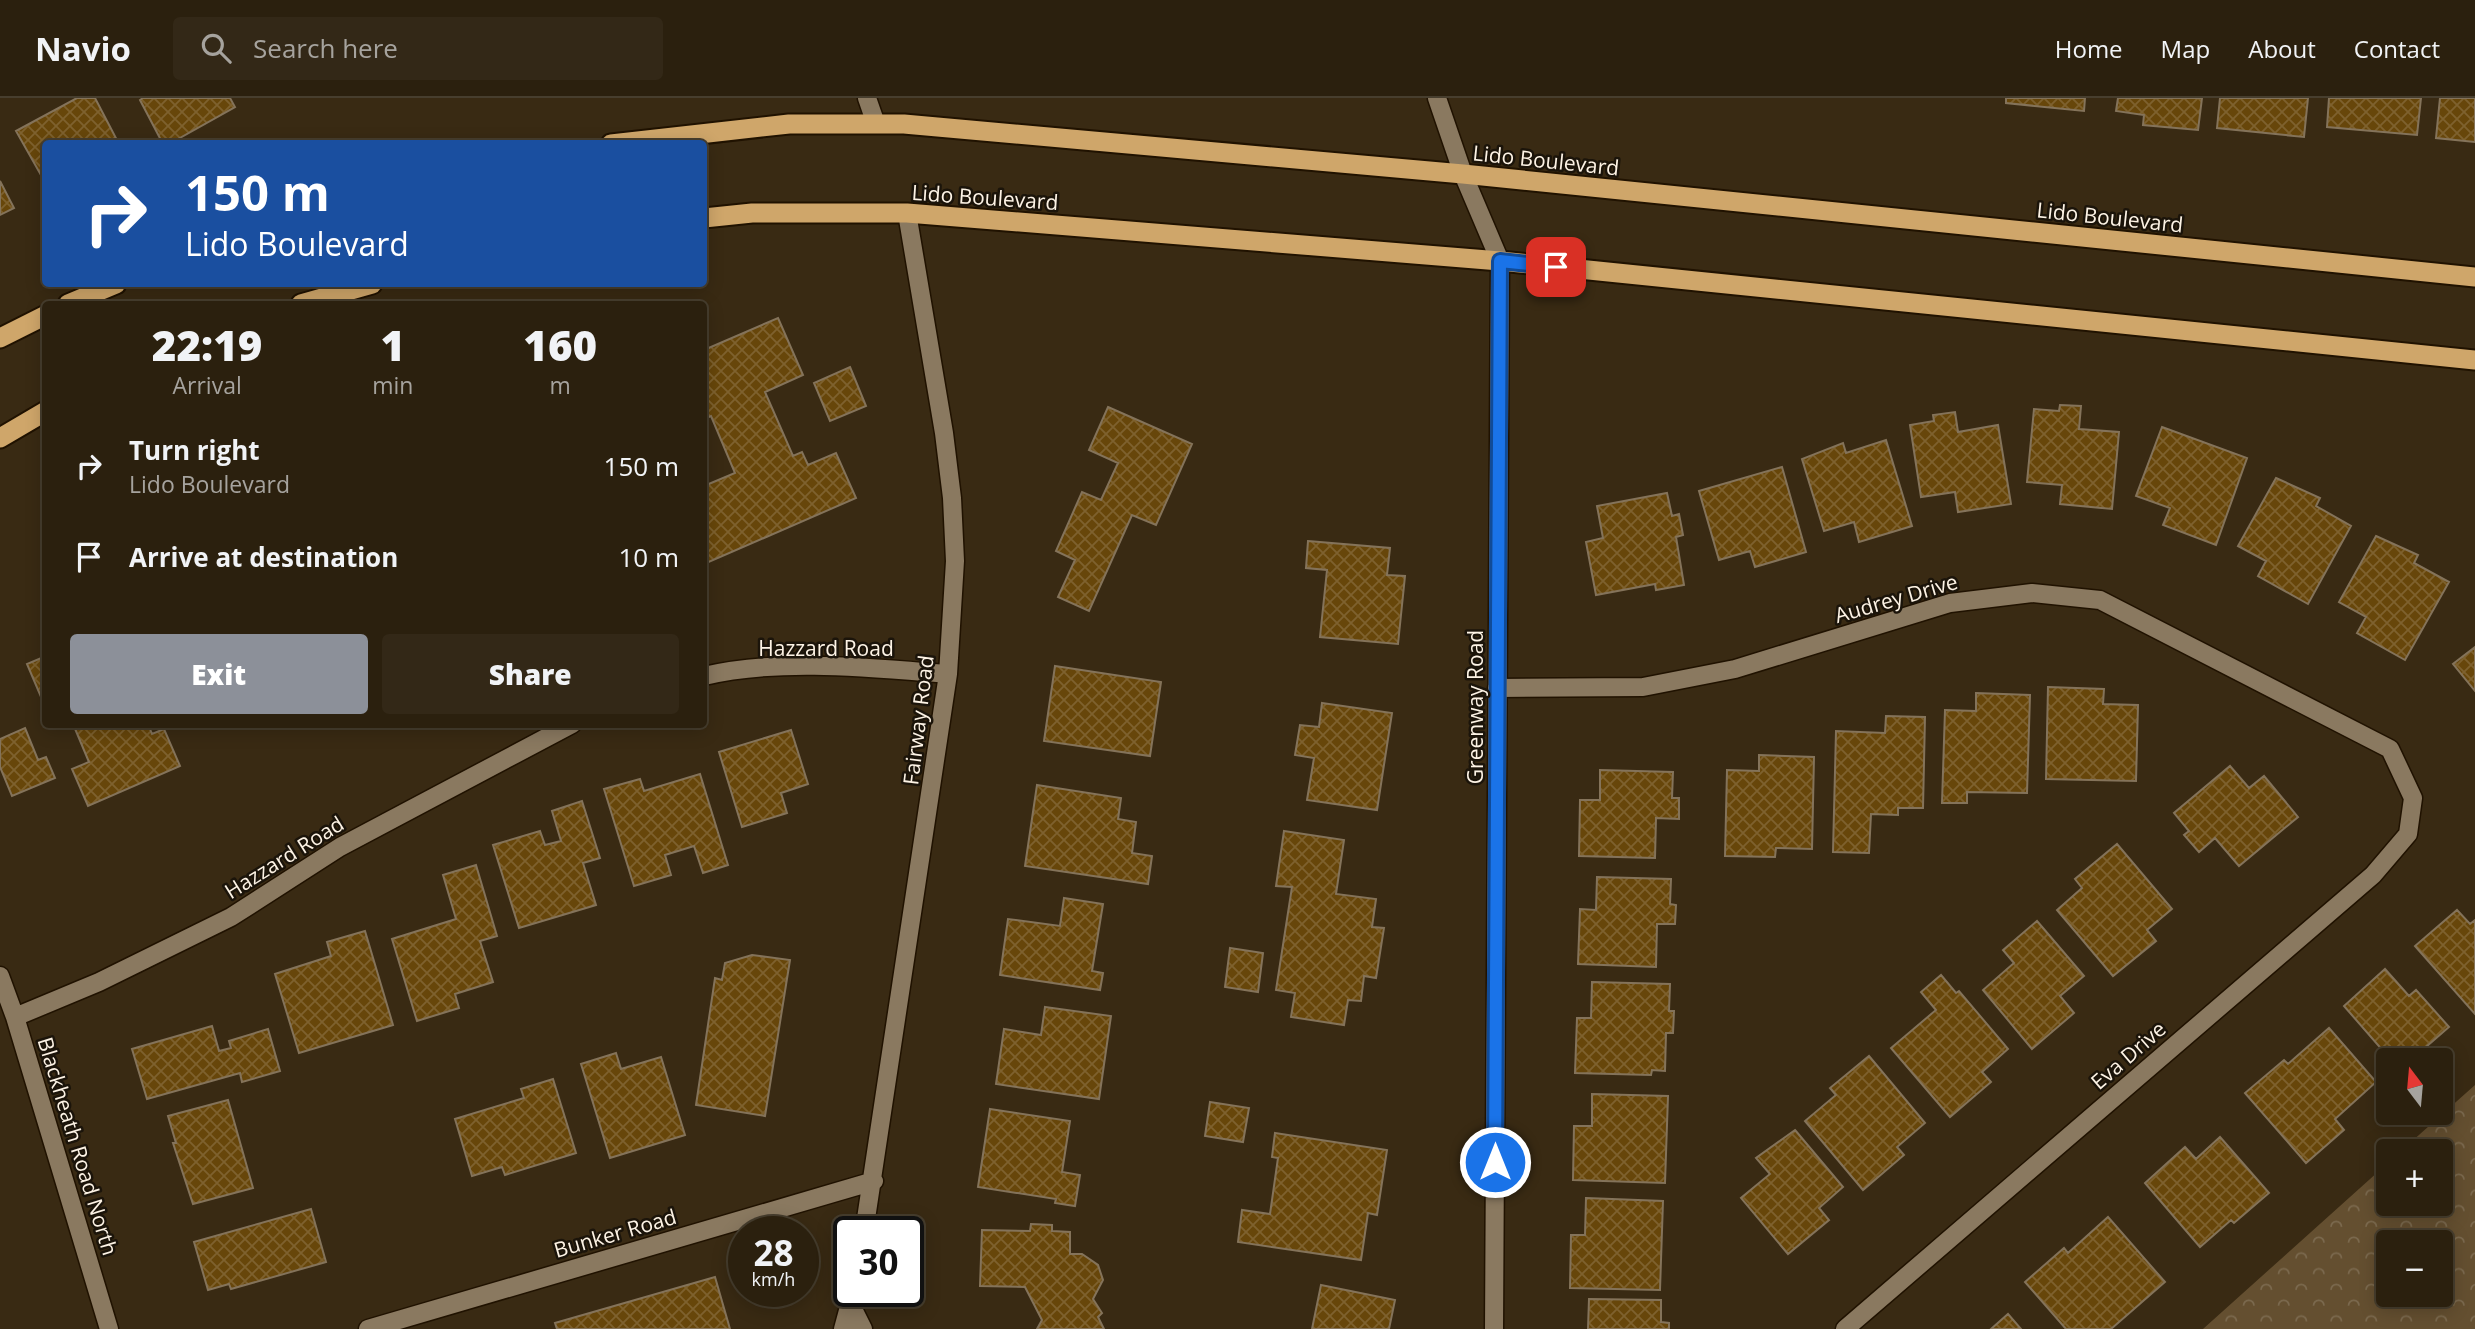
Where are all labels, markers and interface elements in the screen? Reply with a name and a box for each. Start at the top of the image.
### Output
search box [173,17,663,80]
text: Navio [35,26,131,71]
icon: search [197,29,235,67]
text: Search here [253,30,398,66]
text: Home [2055,32,2123,65]
text: Map [2161,32,2210,65]
text: About [2248,32,2316,65]
text: Contact [2354,32,2440,65]
street label: Lido Boulevard [1471,138,1621,182]
text: 150 m [185,159,330,225]
icon: right [70,168,161,259]
street label: Lido Boulevard [911,178,1059,216]
street label: Lido Boulevard [2035,195,2185,239]
text: Lido Boulevard [185,222,409,265]
pin [1526,237,1586,297]
icon: arrive [1537,248,1575,286]
text: 22:19 [152,316,262,373]
text: 1 [381,316,405,373]
text: 160 [523,316,597,373]
text: Arrival [173,369,242,401]
text: min [372,369,413,401]
text: m [550,369,571,401]
text: Turn right [129,432,260,468]
icon: right [70,447,108,485]
text: 150 m [604,448,679,484]
text: Lido Boulevard [129,468,290,500]
icon: arrive [70,538,108,576]
text: Arrive at destination [129,539,398,575]
text: 10 m [618,539,679,575]
street label: Audrey Drive [1831,567,1961,629]
street label: Greenway Road [1461,630,1489,784]
button: Exit [70,634,368,714]
button: Share [382,634,679,714]
street label: Hazzard Road [758,634,894,662]
street label: Fairway Road [896,654,940,786]
street label: Hazzard Road [219,809,349,905]
street label: Eva Drive [2085,1015,2171,1095]
street label: Blackheath Road North [31,1033,125,1259]
north arrow [2376,1048,2454,1125]
map controls [2376,1048,2453,1307]
position arrow [1458,1125,1532,1199]
button: + [2376,1139,2453,1216]
street label: Bunker Road [550,1202,680,1264]
speed limit sign: 30 [833,1216,924,1307]
text: 28 [753,1229,794,1276]
button: − [2376,1230,2453,1307]
text: km/h [752,1267,795,1291]

